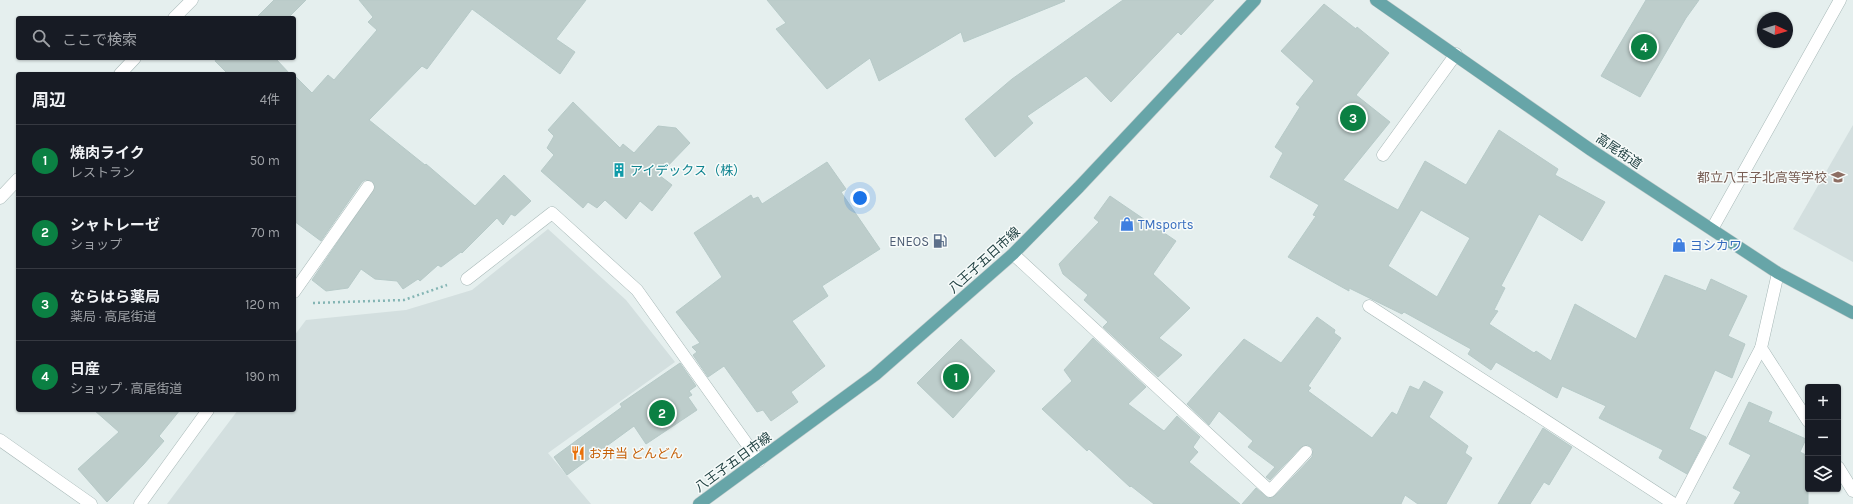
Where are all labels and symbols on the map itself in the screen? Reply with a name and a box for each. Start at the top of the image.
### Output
north arrow [1757,12,1793,48]
pin: 4 [1631,32,1657,62]
pin: 3 [1340,103,1366,133]
street label: 高尾街道 [1593,130,1645,172]
building icon: アイデックス（株） [611,162,627,178]
place label: アイデックス（株） [630,163,746,178]
school or university icon: 都立八王子北高等学校 [1830,169,1846,185]
place label: 都立八王子北高等学校 [1697,170,1827,185]
your location [850,188,870,208]
shop icon: TMsports [1119,216,1135,232]
place label: TMsports [1138,217,1194,232]
street label: 八王子五日市線 [945,224,1023,296]
fuel station icon: ENEOS [932,233,948,249]
place label: ENEOS [889,234,929,249]
shop icon: ヨシカワ [1671,237,1687,253]
place label: ヨシカワ [1690,238,1742,253]
pin: 1 [943,362,969,392]
pin: 2 [649,398,675,428]
street label: 八王子五日市線 [692,429,774,495]
restaurant icon: お弁当 どんどん [570,445,586,461]
place label: お弁当 どんどん [589,446,683,461]

